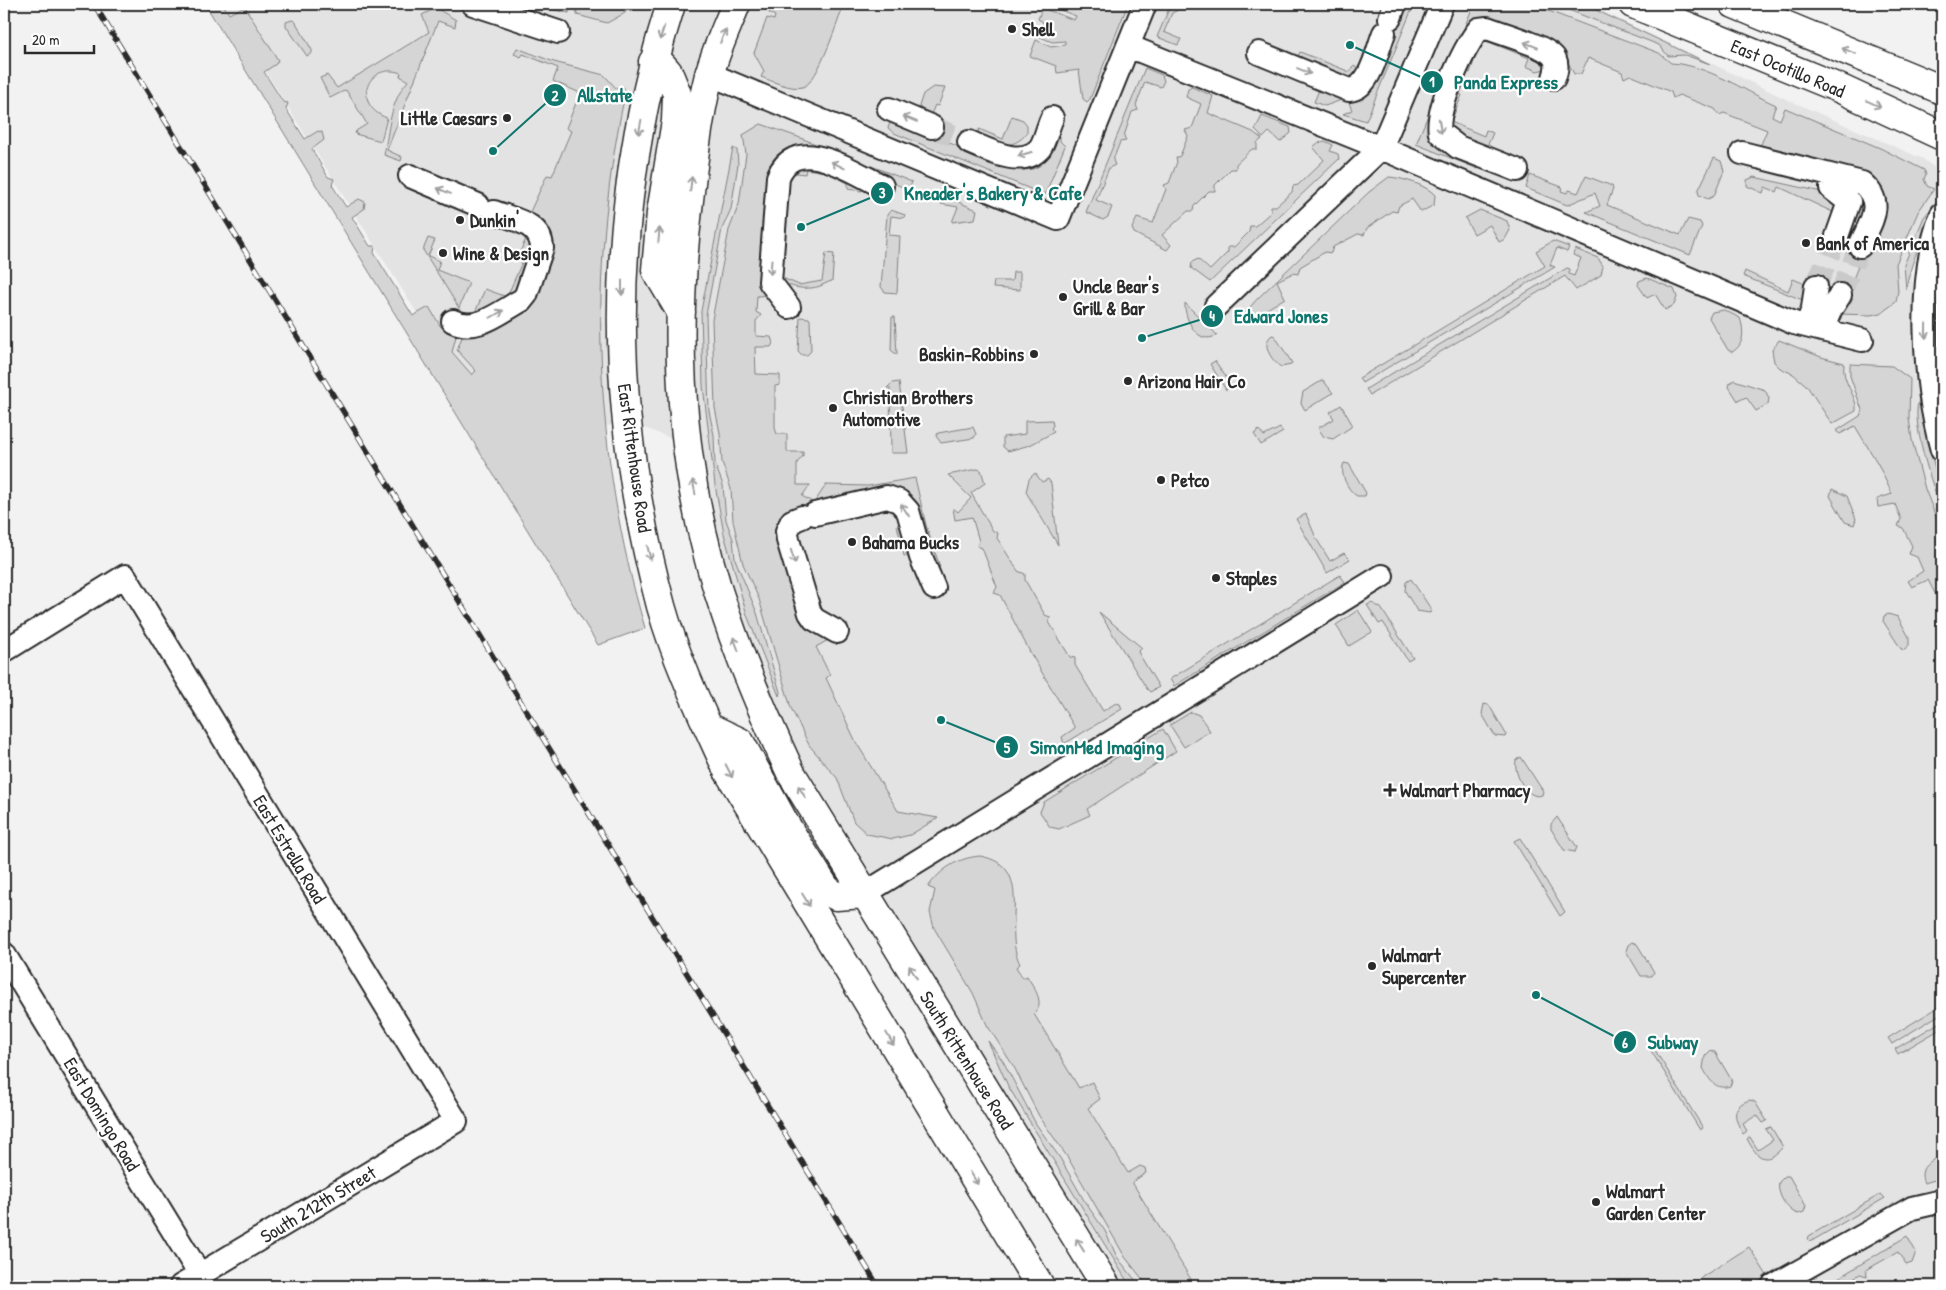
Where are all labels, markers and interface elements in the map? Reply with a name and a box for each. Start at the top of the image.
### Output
place label: Shell [1022,16,1055,42]
scale bar [25,22,94,54]
marker: Shell [1006,23,1018,35]
one-way arrow [657,25,666,40]
text: 20 m [32,29,59,50]
one-way arrow [719,29,728,44]
street label: East Ocotillo Road [1727,32,1850,104]
one-way arrow [1524,40,1539,49]
one-way arrow [1842,45,1857,55]
callout: Panda Express [1419,64,1568,99]
one-way arrow [1296,67,1311,77]
text: Panda Express [1454,68,1558,96]
text: 1 [1429,71,1435,92]
callout: Allstate [543,78,643,113]
text: Allstate [577,81,633,108]
text: 2 [551,85,559,106]
one-way arrow [1866,100,1881,110]
place label: Little Caesars [401,105,498,131]
marker: Little Caesars [501,112,513,124]
one-way arrow [903,113,918,122]
one-way arrow [1436,118,1446,134]
one-way arrow [635,119,644,135]
one-way arrow [1017,150,1033,160]
one-way arrow [830,159,845,169]
callout: Kneader's Bakery & Cafe [869,176,1093,211]
one-way arrow [686,177,696,193]
text: Kneader's Bakery & Cafe [904,179,1082,207]
text: 3 [879,182,886,203]
one-way arrow [437,185,452,195]
place label: Dunkin' [470,207,519,233]
marker: Dunkin' [454,214,466,226]
one-way arrow [654,227,663,243]
place label: Bank of America [1816,230,1929,256]
marker: Bank of America [1800,237,1812,249]
place label: Wine & Design [453,240,550,267]
marker: Wine & Design [437,247,449,259]
one-way arrow [766,259,776,275]
place label: Uncle Bear's Grill & Bar [1073,273,1159,321]
one-way arrow [617,280,627,296]
marker: Uncle Bear's Grill & Bar [1057,291,1069,303]
callout: Edward Jones [1199,298,1338,333]
text: Edward Jones [1234,302,1328,329]
text: 4 [1209,305,1215,326]
one-way arrow [490,308,504,318]
one-way arrow [1921,322,1931,339]
place label: Baskin-Robbins [919,341,1025,367]
marker: Baskin-Robbins [1028,348,1040,360]
place label: Arizona Hair Co [1138,368,1246,394]
marker: Arizona Hair Co [1122,375,1134,387]
street label: East Rittenhouse Road [612,382,658,535]
place label: Christian Brothers Automotive [843,384,973,432]
marker: Christian Brothers Automotive [827,402,839,414]
place label: Petco [1171,467,1210,493]
marker: Petco [1155,474,1167,486]
one-way arrow [689,479,698,495]
one-way arrow [900,503,911,517]
place label: Bahama Bucks [862,529,960,555]
marker: Bahama Bucks [846,536,858,548]
one-way arrow [645,545,654,561]
one-way arrow [789,549,799,565]
place label: Staples [1226,565,1277,592]
marker: Staples [1210,572,1222,584]
one-way arrow [731,637,740,652]
callout: SimonMed Imaging [995,730,1174,765]
text: SimonMed Imaging [1030,733,1164,761]
text: 5 [1004,737,1011,758]
one-way arrow [725,763,734,778]
place label: Walmart Pharmacy [1400,777,1530,804]
marker: Walmart Pharmacy [1384,784,1396,796]
one-way arrow [797,785,807,799]
street label: East Estrella Road [247,790,333,909]
one-way arrow [801,893,811,907]
place label: Walmart Supercenter [1382,942,1467,991]
marker: Walmart Supercenter [1366,960,1378,972]
one-way arrow [907,966,917,980]
street label: South Rittenhouse Road [914,986,1020,1135]
callout: Subway [1612,1025,1708,1060]
text: Subway [1648,1028,1699,1056]
one-way arrow [885,1031,895,1045]
text: 6 [1622,1032,1628,1053]
street label: East Domingo Road [58,1052,146,1176]
street label: South 212th Street [255,1159,381,1249]
one-way arrow [970,1170,980,1184]
place label: Walmart Garden Center [1606,1178,1706,1226]
marker: Walmart Garden Center [1590,1196,1602,1208]
one-way arrow [1075,1238,1085,1252]

